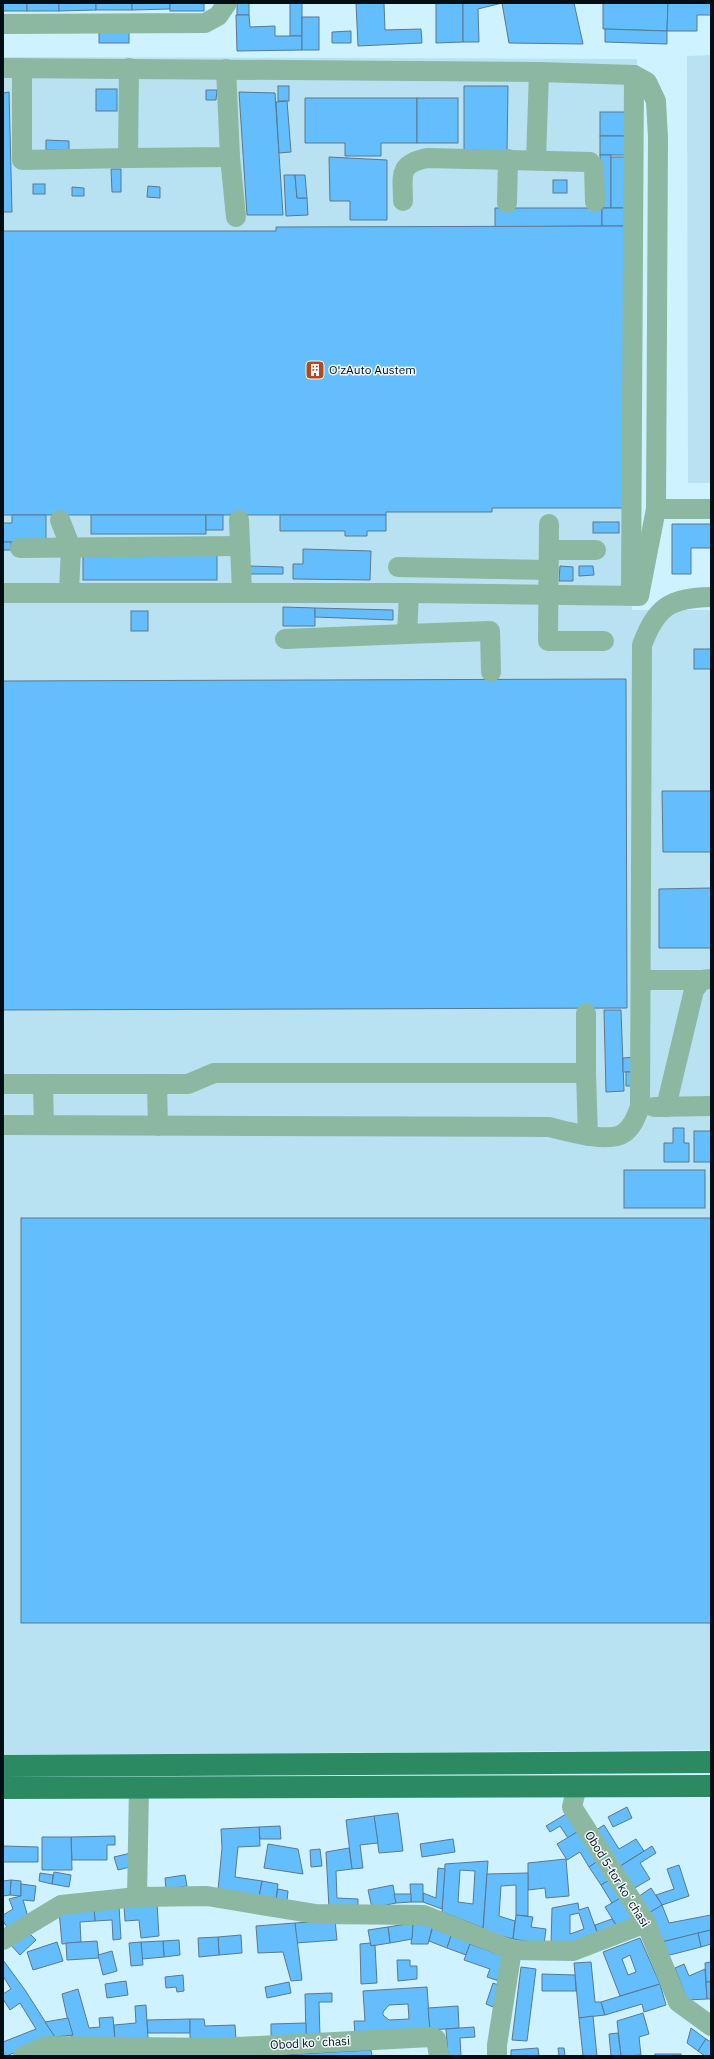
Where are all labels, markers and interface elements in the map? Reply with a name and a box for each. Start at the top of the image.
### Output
building icon: O'zAuto Austem [304,359,326,381]
place label: O'zAuto Austem [329,362,416,377]
street label: Obod 5-tor koʻchasi [582,1828,653,1929]
street label: Obod koʻchasi [270,2033,350,2052]

